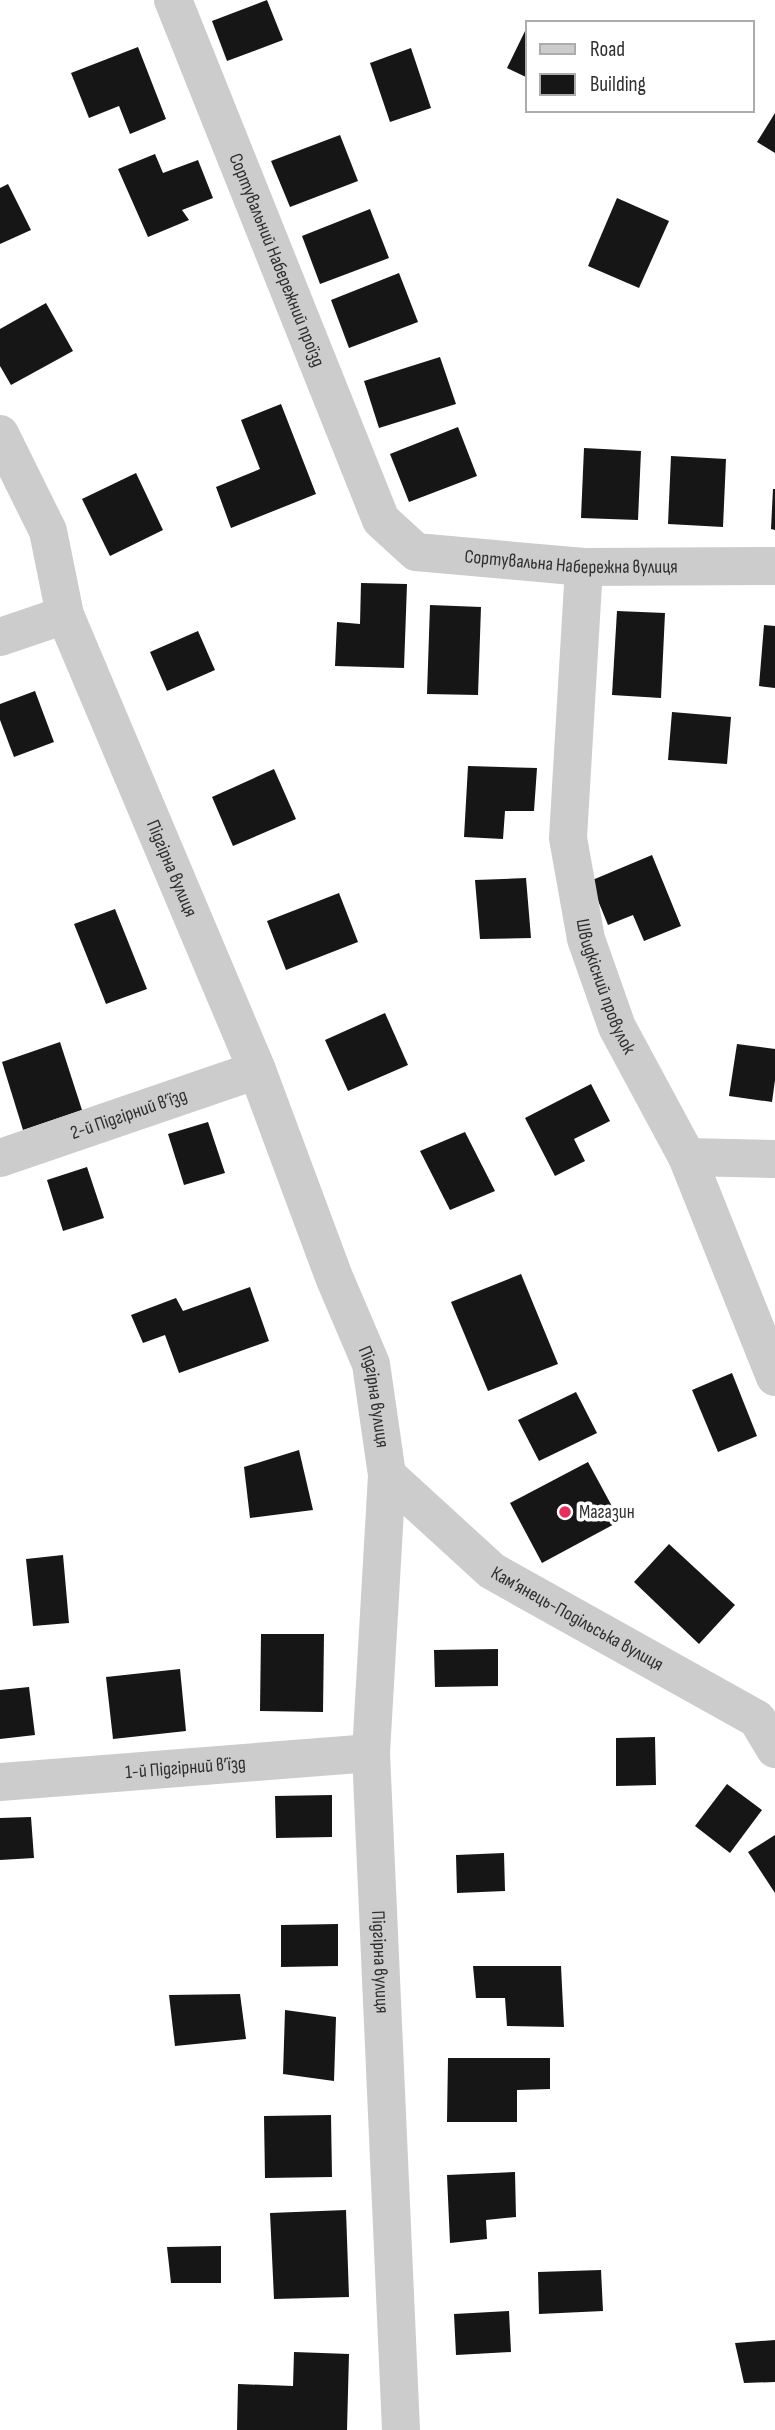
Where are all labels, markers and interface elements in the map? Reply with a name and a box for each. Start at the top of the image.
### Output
legend [526,21,754,112]
text: Road [590,37,625,62]
text: Building [590,72,646,97]
street label: Сортувальний Набережний проїзд [224,150,330,370]
street label: Сортувальна Набережна вулиця [463,545,678,579]
street label: Підгірна вулиця [141,817,203,920]
street label: Швидкісний провулок [571,917,641,1059]
street label: 2-й Підгірний в’їзд [67,1083,190,1145]
street label: Підгірна вулиця [353,1342,394,1449]
place label: Магазин [579,1501,635,1524]
marker: Магазин [557,1504,573,1520]
street label: Кам’янець-Подільська вулиця [487,1561,668,1676]
street label: 1-й Підгірний в’їзд [124,1751,247,1784]
street label: Підгірна вулиця [366,1910,394,2014]

